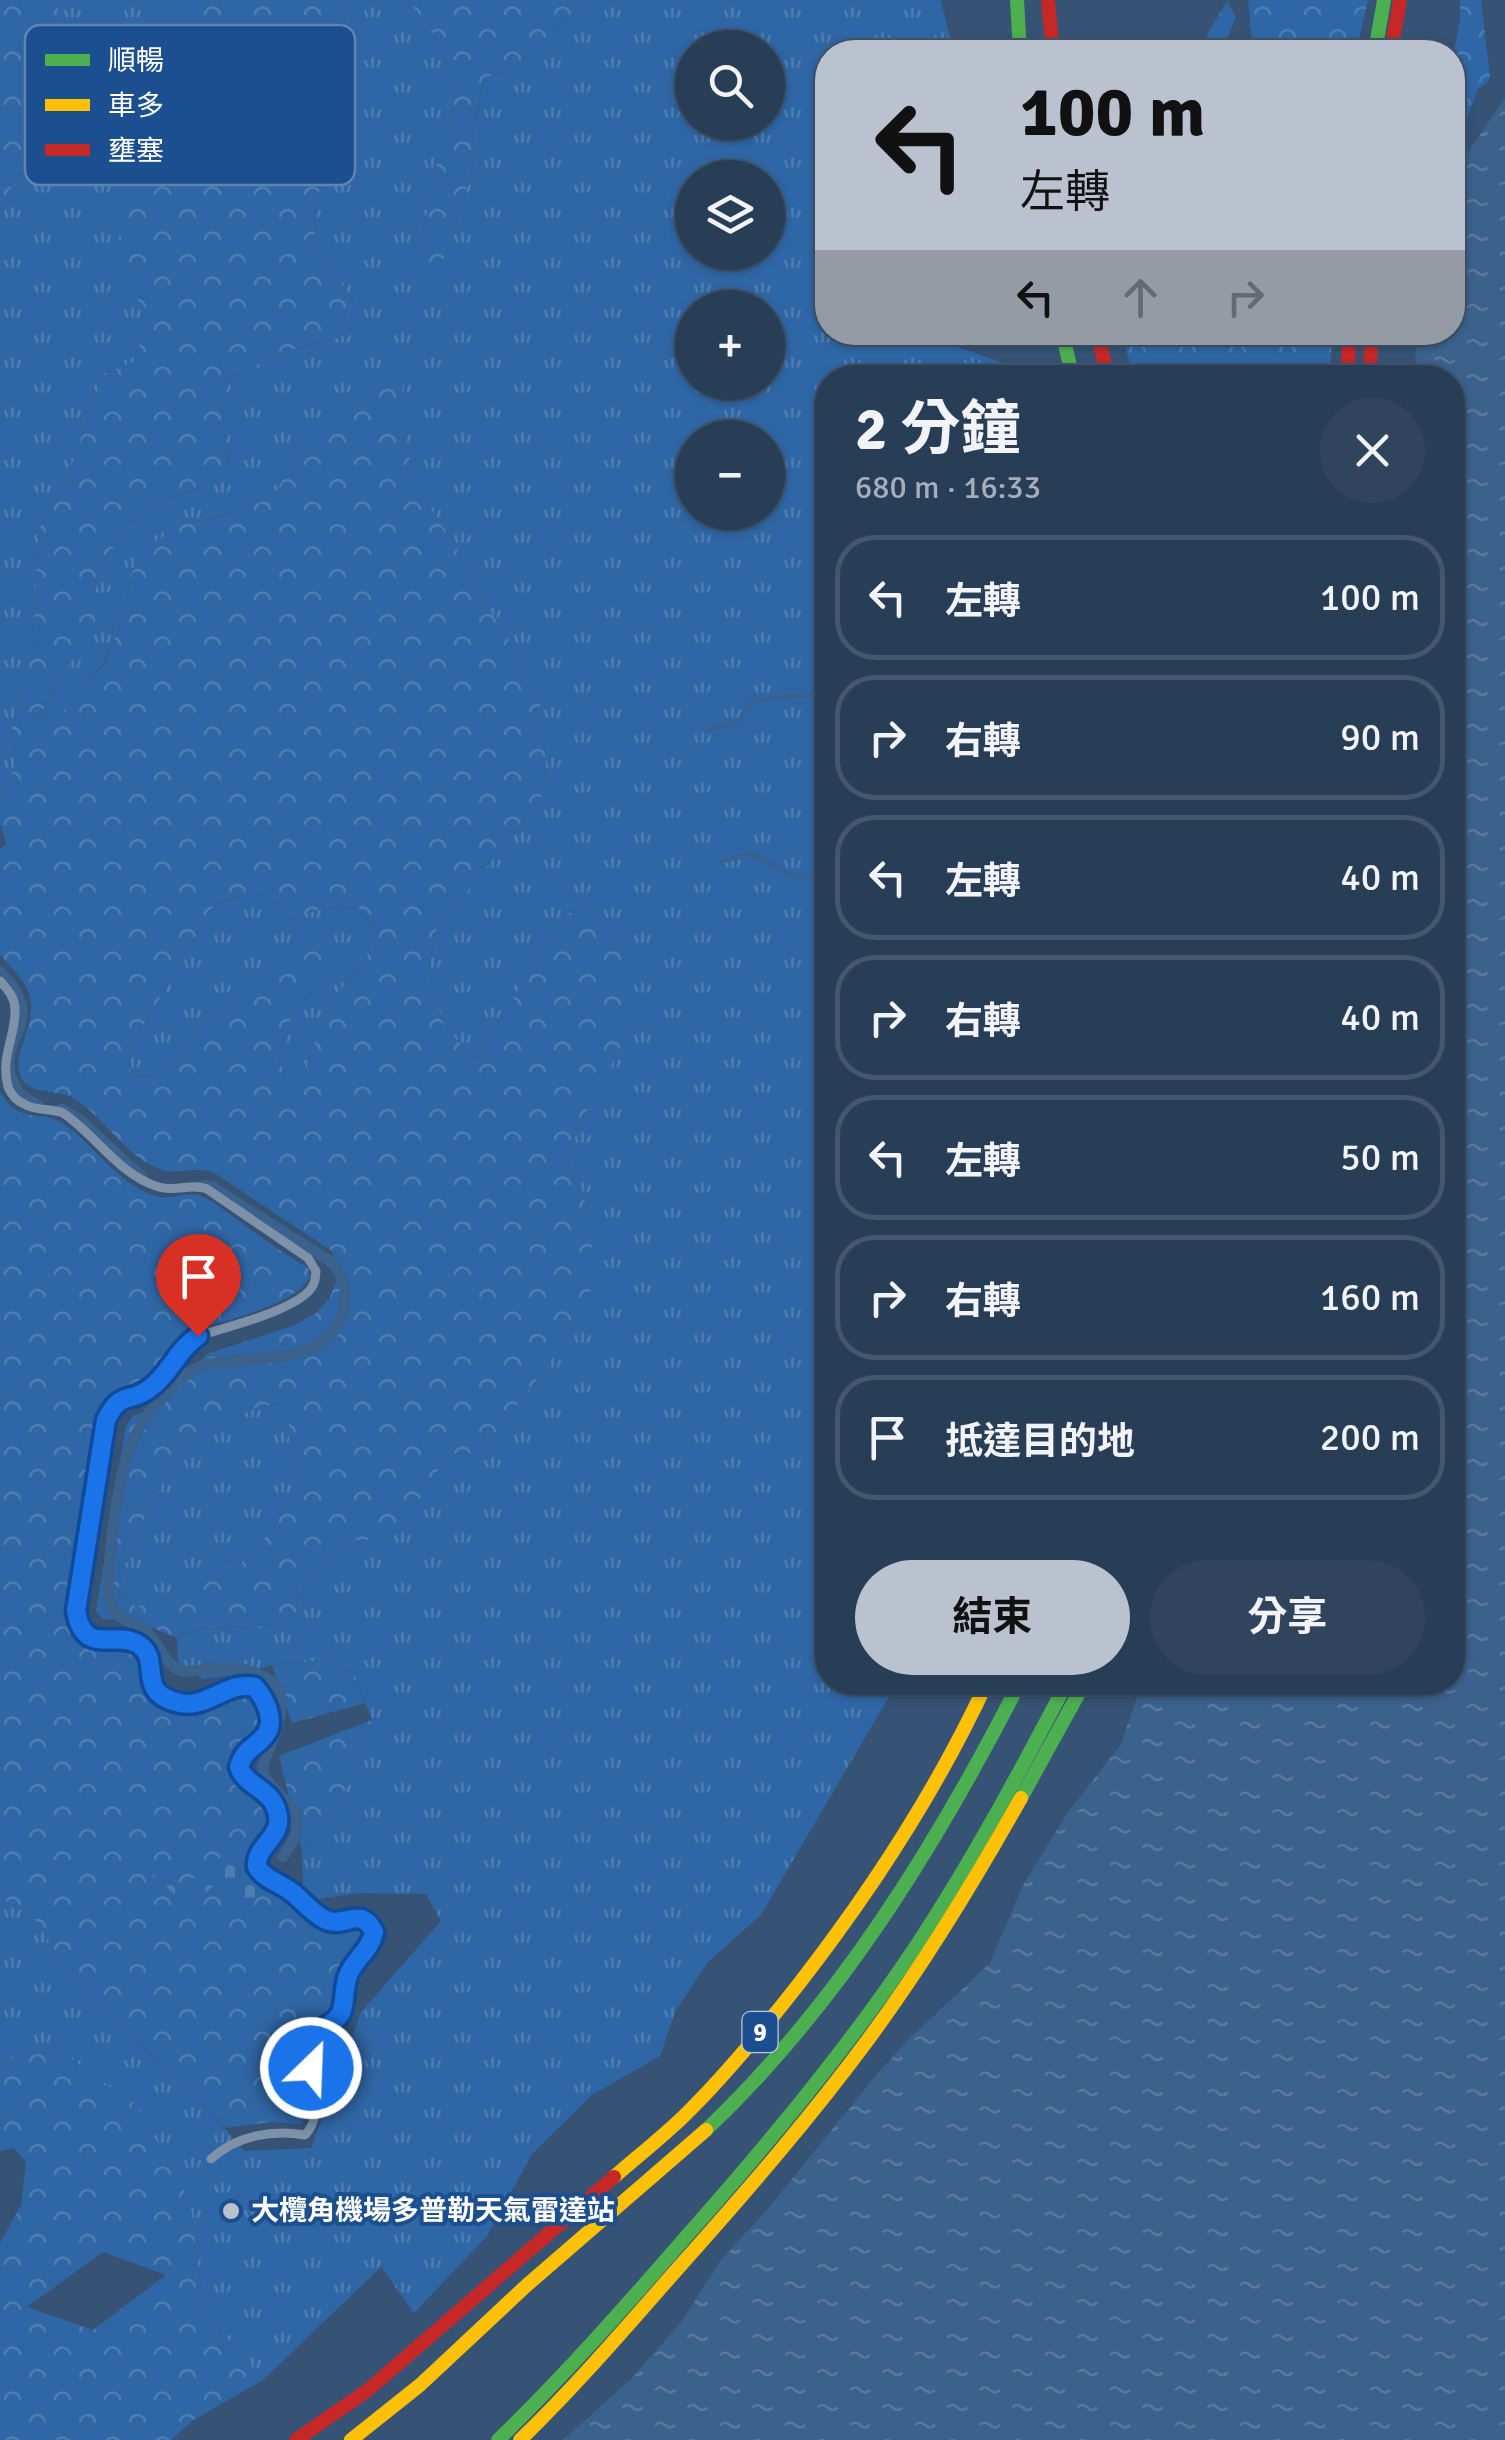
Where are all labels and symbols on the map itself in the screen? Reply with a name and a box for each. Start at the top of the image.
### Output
legend [25,25,355,185]
text: 順暢 [108,44,164,78]
text: 車多 [108,89,164,123]
text: 壅塞 [108,134,164,168]
pin [156,1234,241,1337]
road number: 9 [742,2012,778,2052]
position arrow [259,2016,363,2120]
place label: 大欖角機場多普勒天氣雷達站 [251,2194,615,2228]
marker: 大欖角機場多普勒天氣雷達站 [220,2200,242,2222]

